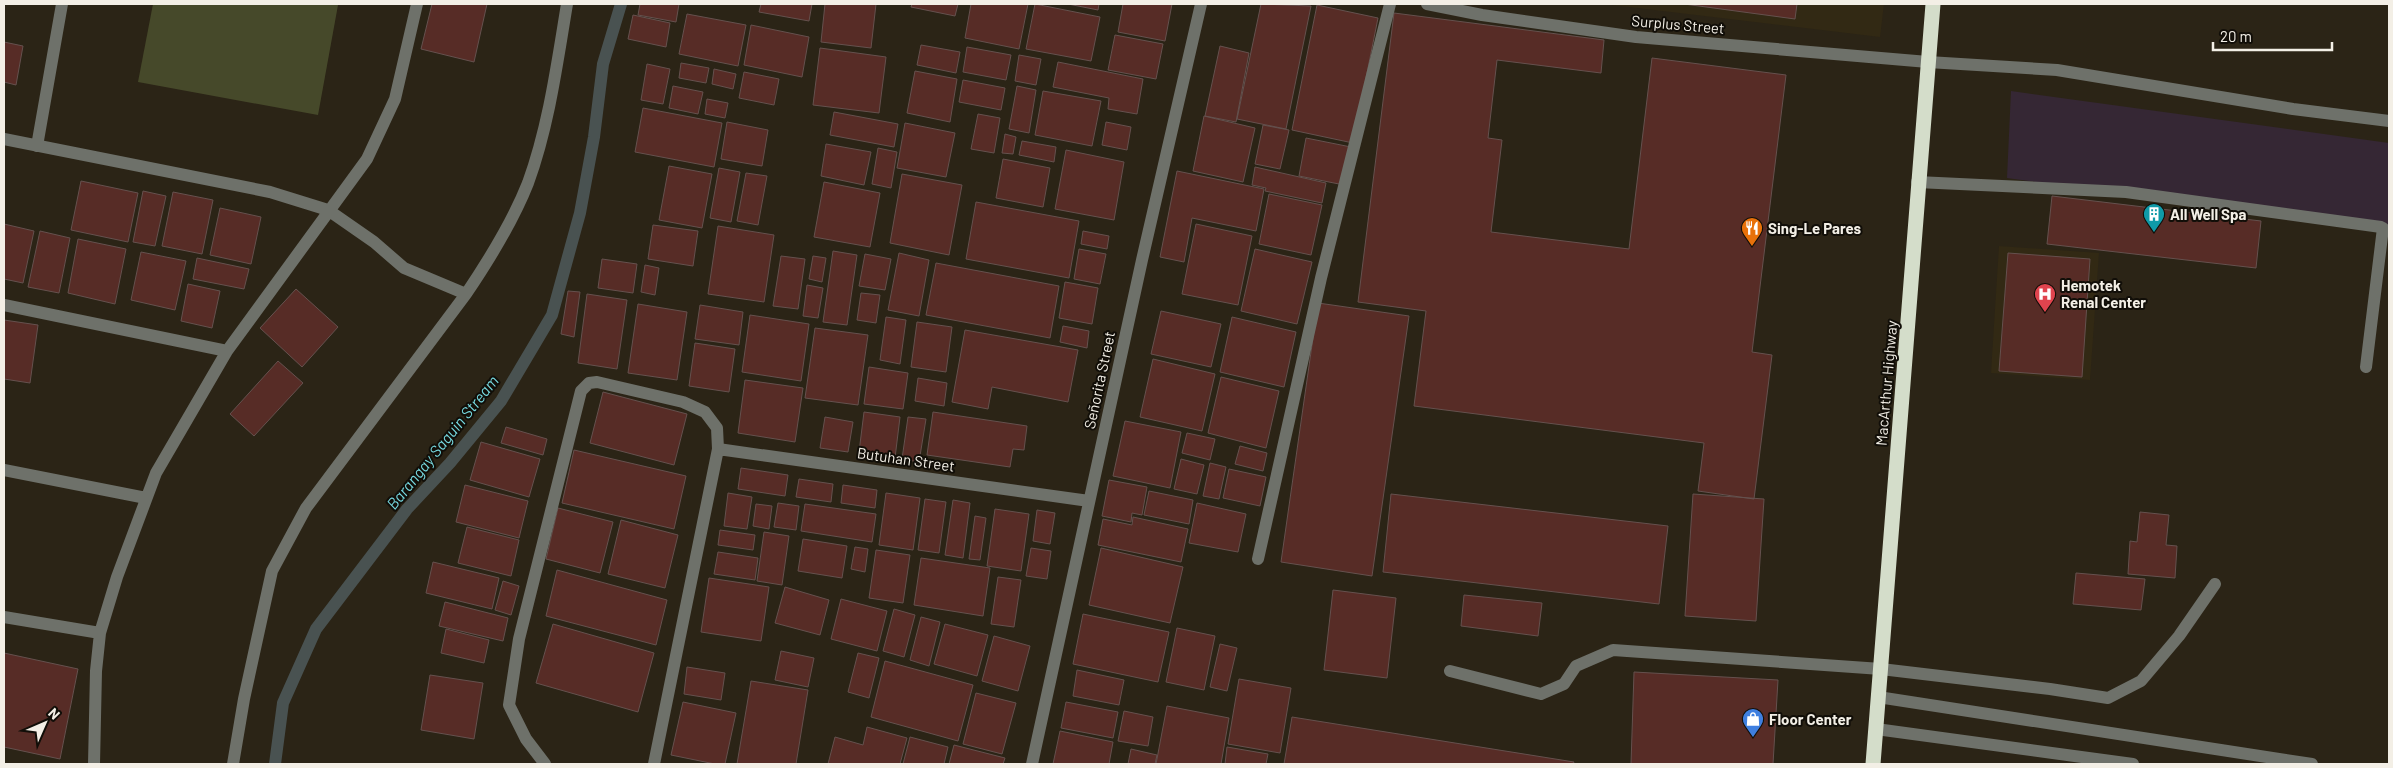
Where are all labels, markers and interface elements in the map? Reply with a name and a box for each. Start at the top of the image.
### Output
street label: Surplus Street [1631,11,1725,37]
scale bar [2213,20,2332,52]
text: 20 m [2220,27,2252,45]
building icon: All Well Spa [2142,202,2166,233]
place label: All Well Spa [2170,205,2247,223]
restaurant icon: Sing-Le Pares [1740,216,1764,247]
place label: Sing-Le Pares [1768,219,1862,237]
place label: Hemotek Renal Center [2061,276,2146,311]
hospital icon: Hemotek Renal Center [2033,282,2057,313]
street label: MacArthur Highway [1872,319,1900,446]
street label: Señorita Street [1080,330,1118,430]
water label: Barangay Saguin Stream [382,371,502,513]
street label: Butuhan Street [856,443,956,475]
north arrow [20,698,70,748]
text: N [45,704,64,723]
shop icon: Floor Center [1741,707,1765,738]
place label: Floor Center [1769,710,1852,728]

